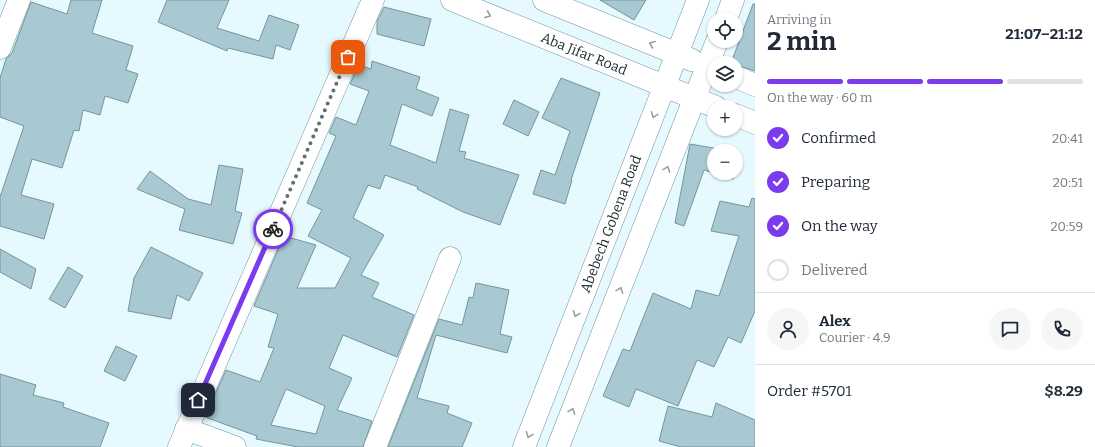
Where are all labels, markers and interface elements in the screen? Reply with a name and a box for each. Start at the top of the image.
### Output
one-way arrow [485,10,492,18]
map controls [707,12,743,180]
button: locate [707,12,743,48]
text: Arriving in [767,12,832,27]
text: 21:07–21:12 [1005,25,1083,43]
text: 2 min [767,26,836,57]
street label: Aba Jifar Road [538,29,630,79]
pin [331,40,365,74]
one-way arrow [648,41,656,49]
icon: bag [337,46,359,68]
button: layers [707,56,743,92]
text: On the way · 60 m [767,90,872,105]
button: + [707,100,743,136]
one-way arrow [650,111,658,118]
icon: check [767,127,789,149]
text: Confirmed [801,129,876,147]
text: 20:41 [1052,131,1083,146]
button: − [707,144,743,180]
street label: Abebech Gobena Road [577,153,645,295]
one-way arrow [663,165,671,172]
icon: check [767,171,789,193]
text: Preparing [801,173,870,191]
text: 20:51 [1053,175,1083,190]
courier [253,209,293,249]
icon: check [767,215,789,237]
text: On the way [801,217,878,235]
icon: bike [262,218,284,240]
text: 20:59 [1050,219,1083,234]
text: Delivered [801,261,868,279]
one-way arrow [615,286,623,293]
button: person [767,308,809,350]
button: chat [989,308,1031,350]
button: phone [1041,308,1083,350]
one-way arrow [572,311,580,318]
text: Alex [819,312,851,330]
text: Courier · 4.9 [819,330,891,345]
text: Order #5701 [767,382,852,400]
text: $8.29 [1045,382,1083,400]
pin [181,383,215,417]
icon: home [187,389,209,411]
one-way arrow [568,407,576,414]
one-way arrow [525,432,533,439]

